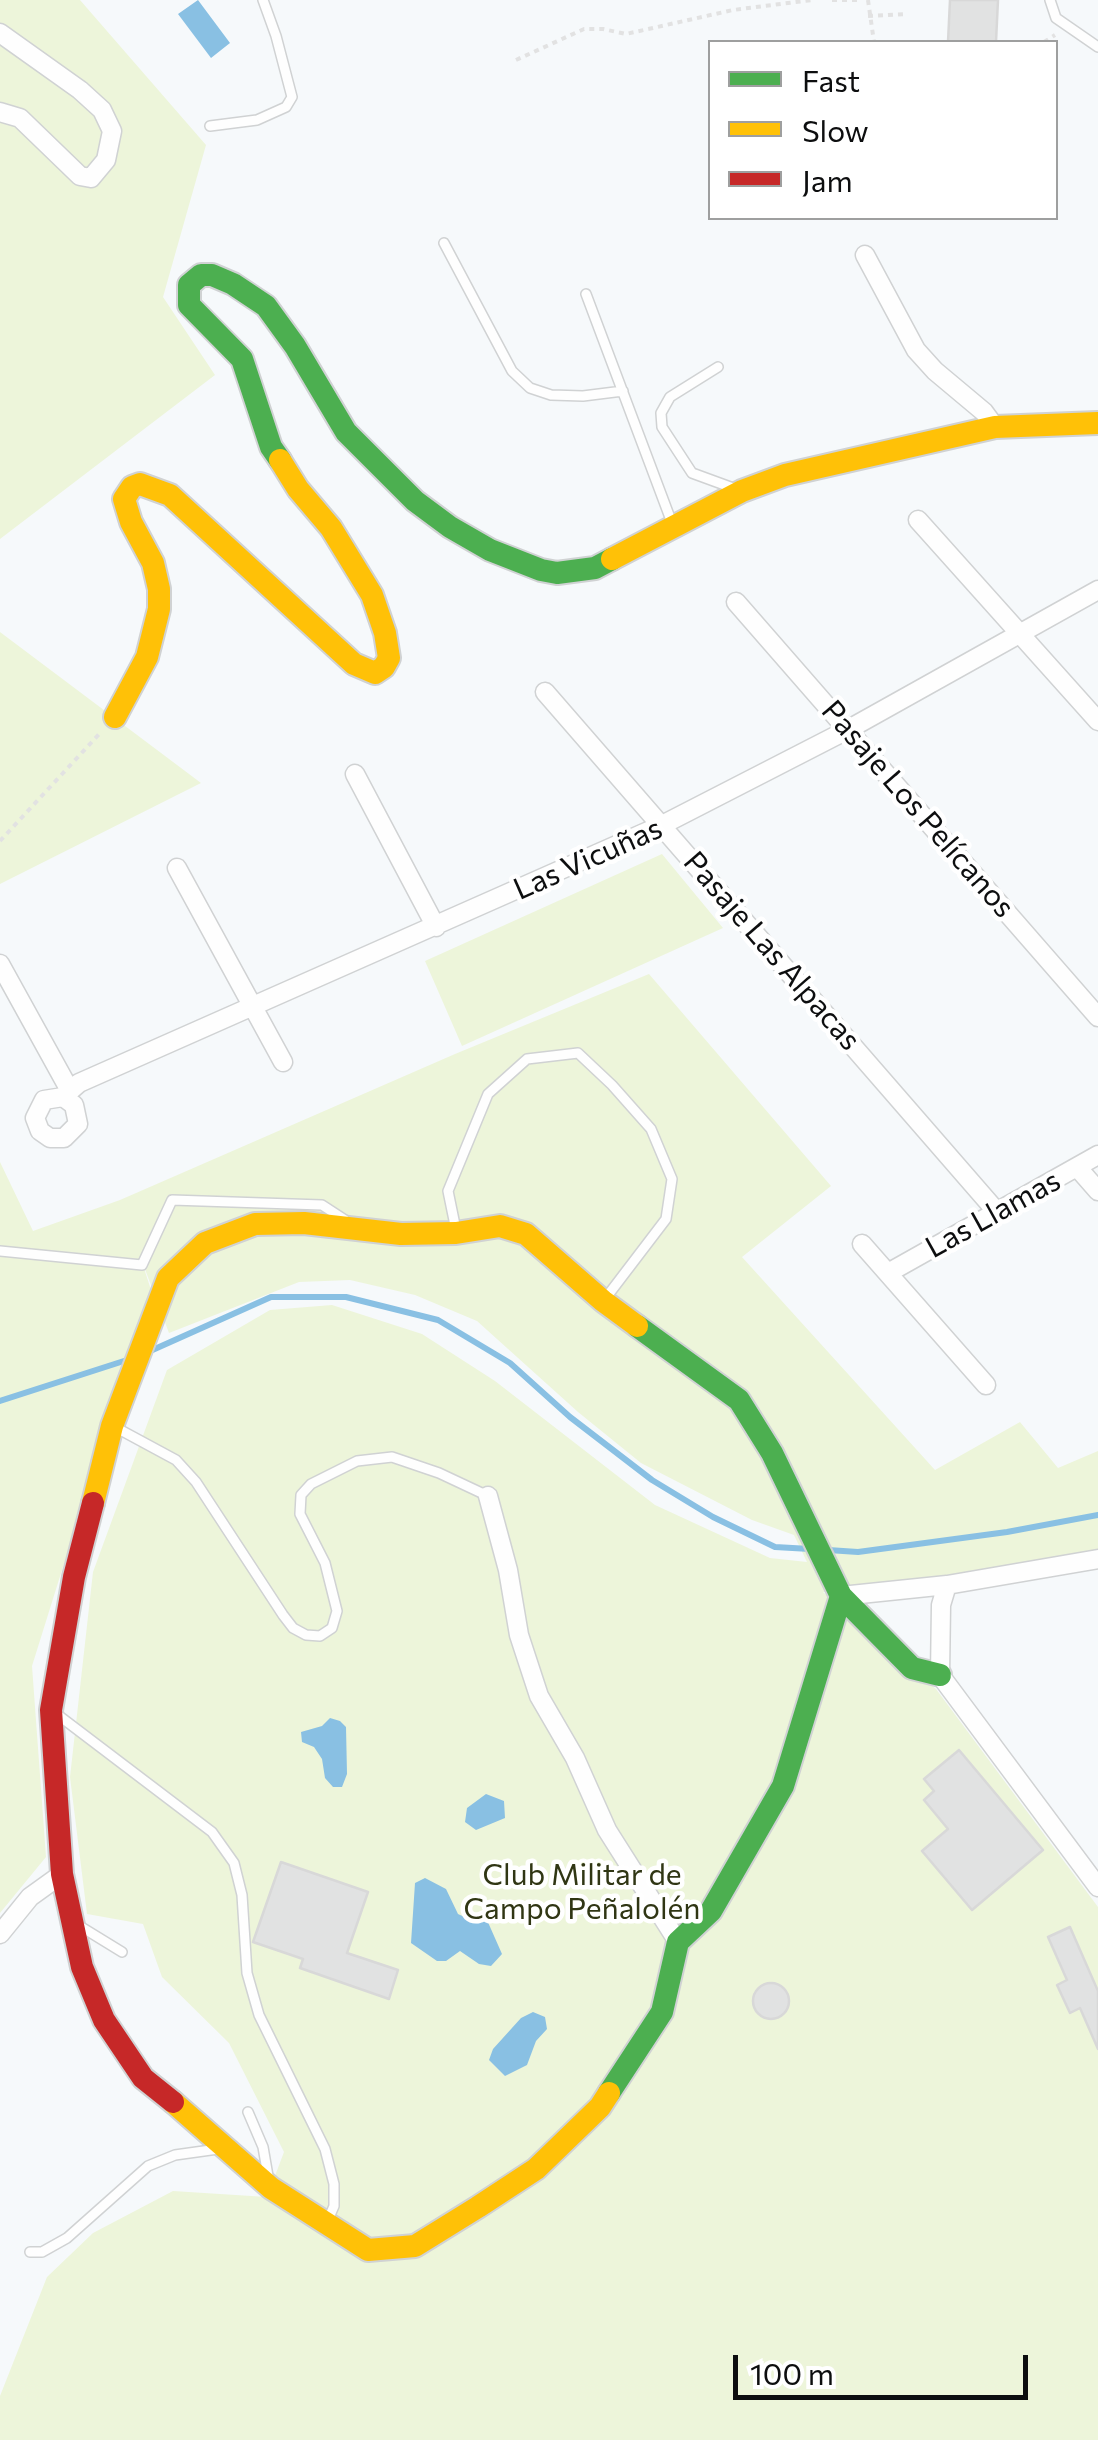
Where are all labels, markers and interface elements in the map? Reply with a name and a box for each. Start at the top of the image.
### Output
legend [708,40,1058,220]
text: Fast [802,61,860,98]
text: Slow [802,111,869,148]
text: Jam [802,161,853,198]
street label: Pasaje Los Pelícanos [814,693,1022,925]
street label: Las Vicuñas [508,810,668,908]
street label: Pasaje Las Alpacas [676,844,868,1058]
street label: Las Llamas [919,1162,1067,1266]
park label: Club Militar de Campo Peñalolén [463,1857,701,1928]
scale bar [738,2335,1033,2397]
text: 100 m [750,2354,834,2391]

